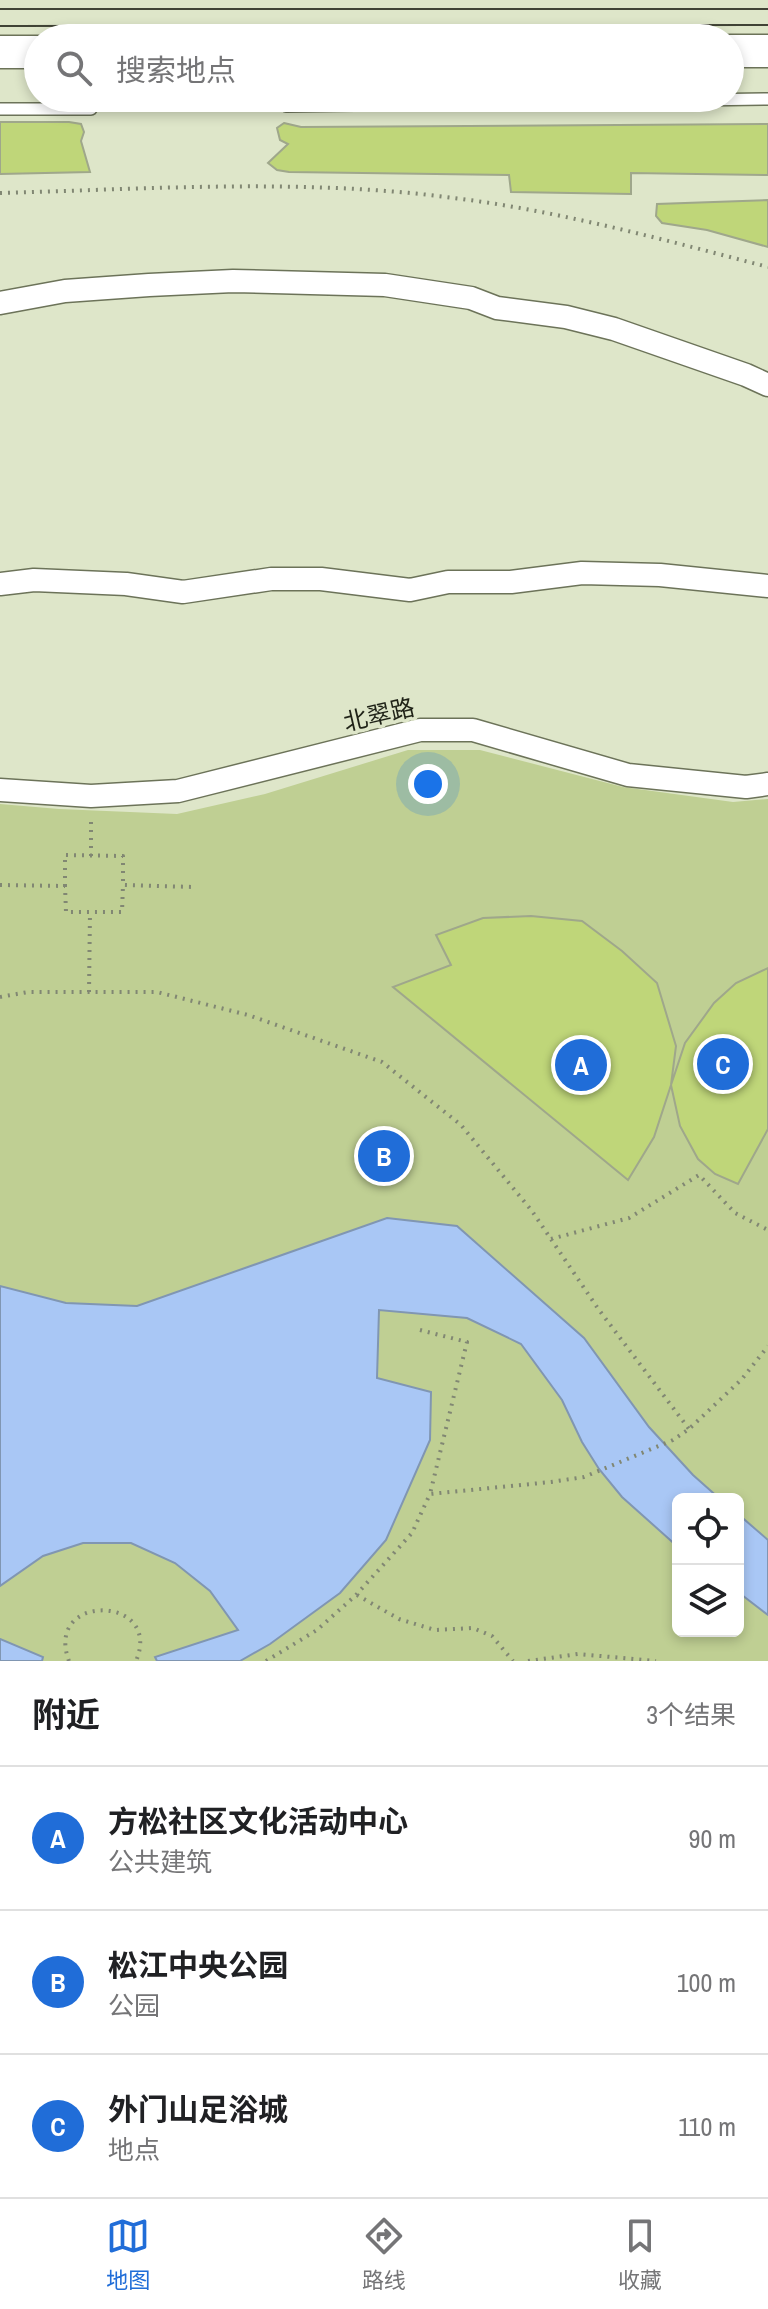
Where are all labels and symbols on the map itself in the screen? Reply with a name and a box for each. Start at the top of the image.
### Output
street label: 北翠路 [340,690,417,738]
your location [408,764,448,804]
pin: C [697,1034,749,1094]
pin: A [555,1035,607,1095]
pin: B [358,1126,410,1186]

